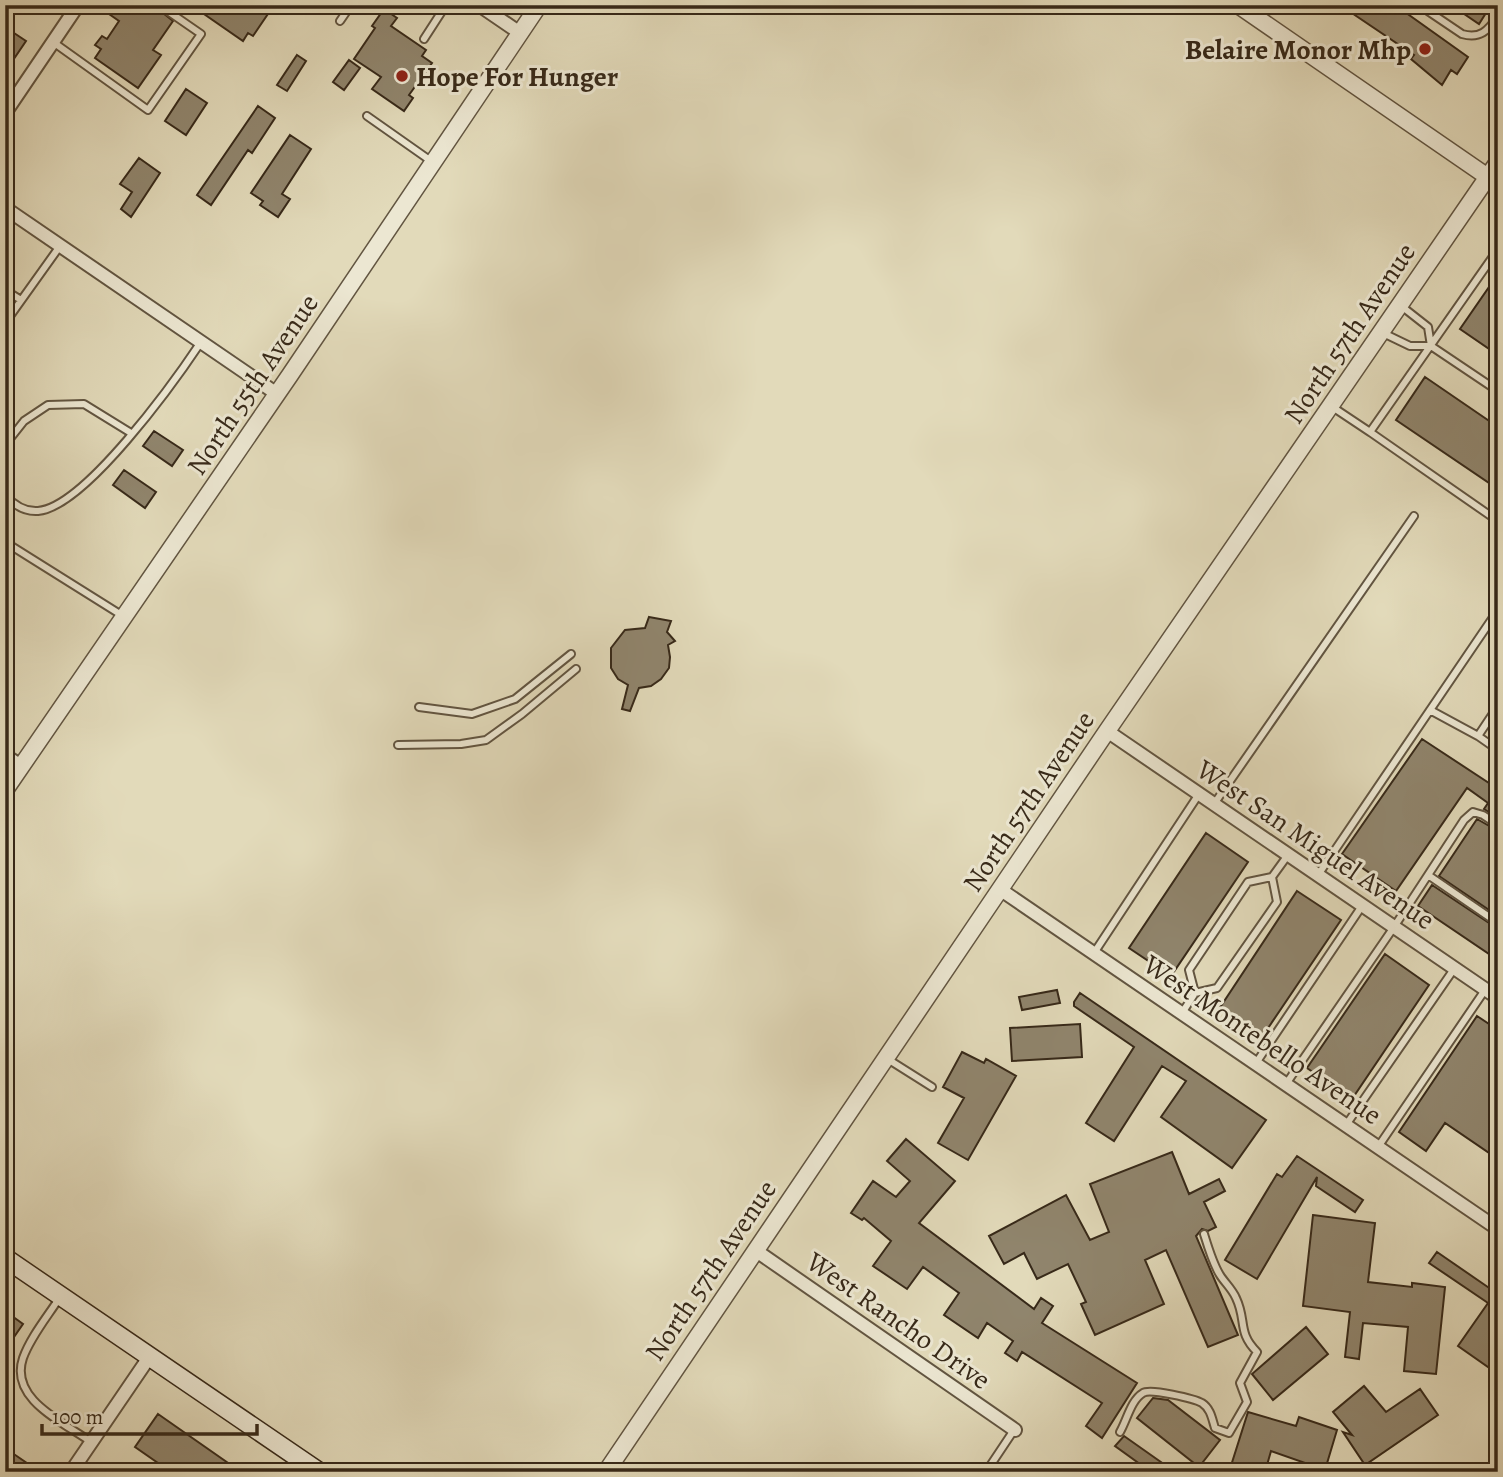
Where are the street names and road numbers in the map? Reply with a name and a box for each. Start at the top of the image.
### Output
street label: North 57th Avenue [1275,236,1425,432]
street label: North 55th Avenue [178,286,328,483]
street label: North 57th Avenue [954,704,1104,900]
street label: West San Miguel Avenue [1188,750,1442,939]
street label: West Montebello Avenue [1135,945,1389,1134]
street label: North 57th Avenue [636,1173,786,1369]
street label: West Rancho Drive [798,1243,998,1399]

